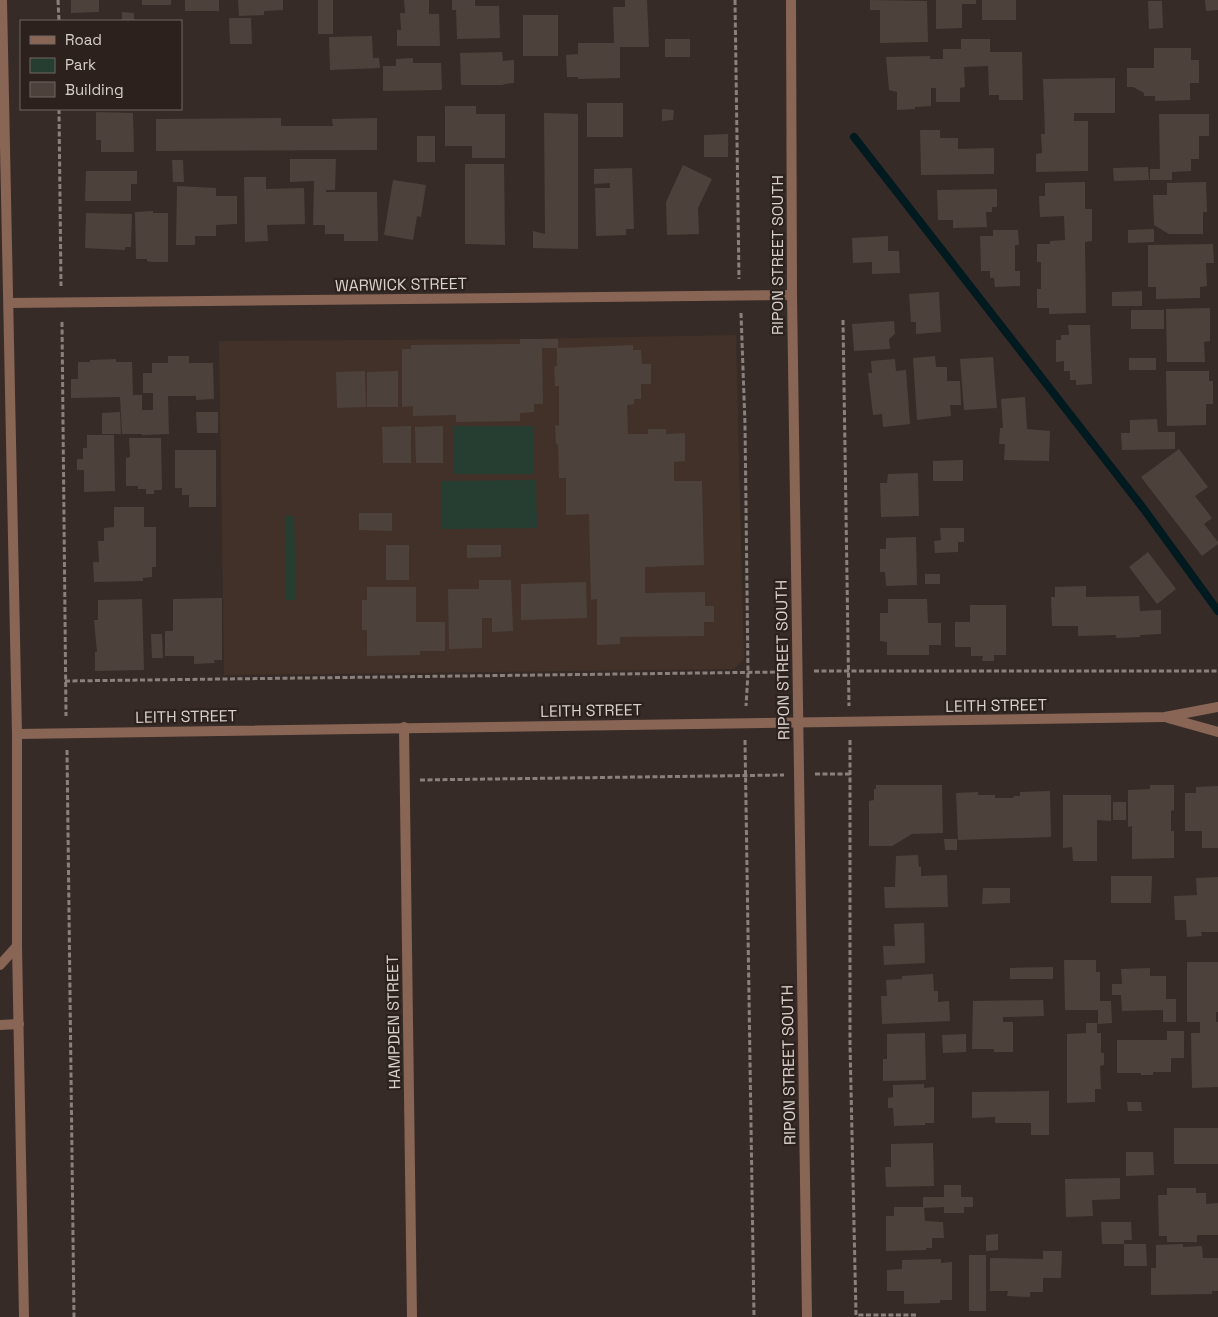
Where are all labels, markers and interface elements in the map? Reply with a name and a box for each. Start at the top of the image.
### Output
legend [20,20,182,110]
text: Road [65,30,102,49]
text: Park [65,55,96,74]
text: Building [65,80,124,99]
street label: RIPON STREET SOUTH [767,175,788,335]
street label: WARWICK STREET [335,273,467,296]
street label: RIPON STREET SOUTH [771,580,794,740]
street label: LEITH STREET [945,694,1047,717]
street label: LEITH STREET [540,699,642,722]
street label: LEITH STREET [135,705,237,728]
street label: HAMPDEN STREET [382,955,405,1089]
street label: RIPON STREET SOUTH [777,985,800,1145]

